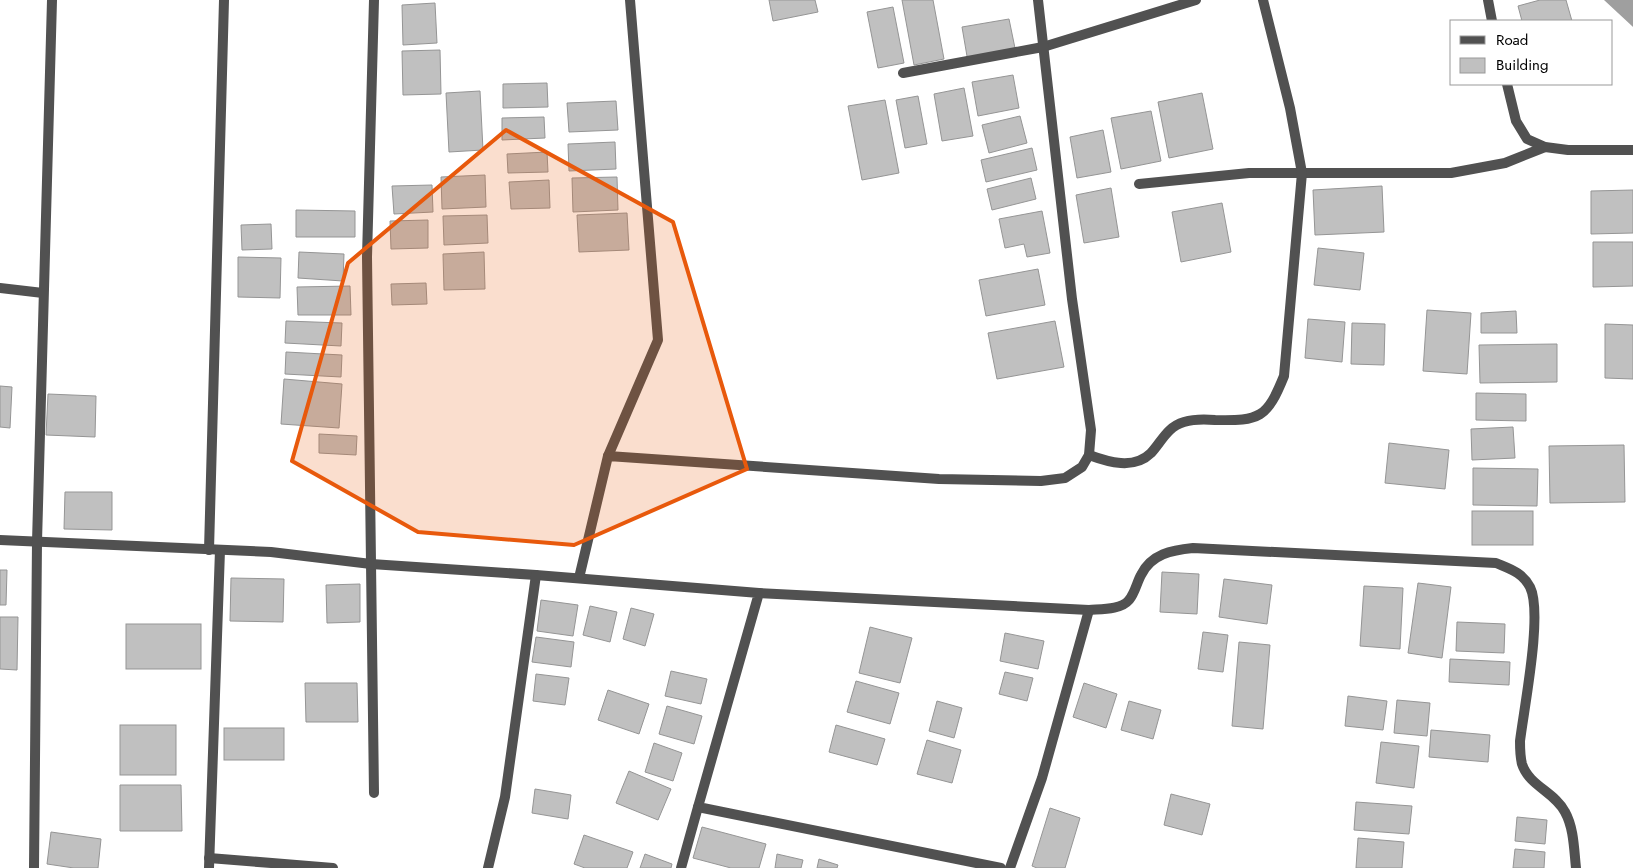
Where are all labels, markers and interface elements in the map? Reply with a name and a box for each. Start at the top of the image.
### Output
legend [1450,20,1613,85]
text: Road [1496,29,1528,51]
text: Building [1496,54,1548,76]

